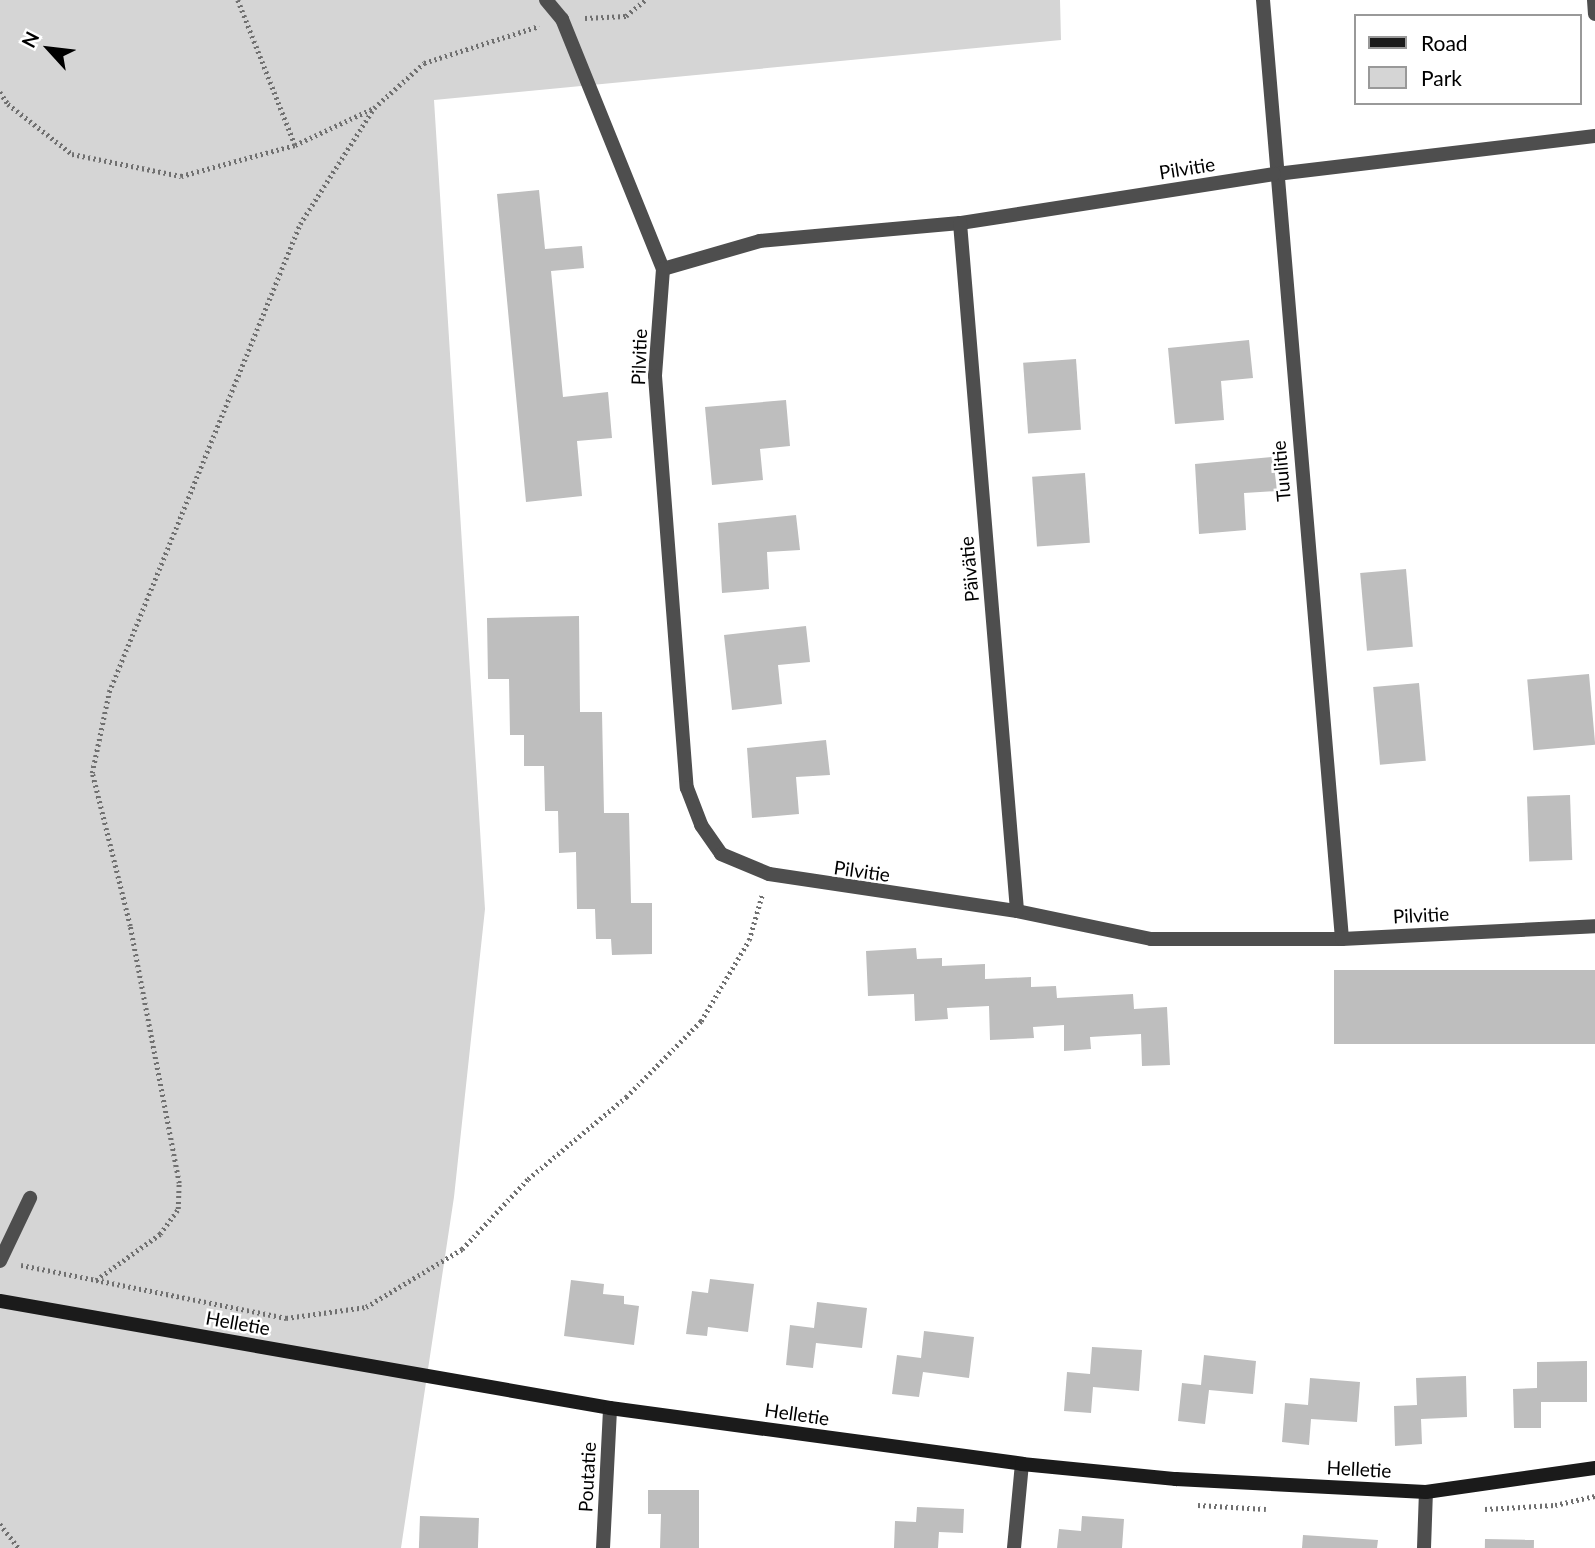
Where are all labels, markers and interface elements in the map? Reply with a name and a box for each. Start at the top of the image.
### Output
north arrow [14,14,84,84]
legend [1354,14,1581,105]
text: N [16,28,43,51]
text: Road [1421,30,1468,55]
text: Park [1421,65,1462,90]
street label: Pilvitie [1157,152,1217,184]
street label: Pilvitie [627,328,651,386]
street label: Tuulitie [1267,440,1295,502]
street label: Päivätie [955,535,983,603]
street label: Pilvitie [832,856,892,886]
street label: Pilvitie [1392,902,1450,928]
street label: Helletie [204,1306,272,1340]
street label: Helletie [763,1398,831,1430]
street label: Poutatie [574,1441,600,1513]
street label: Helletie [1326,1456,1392,1482]

